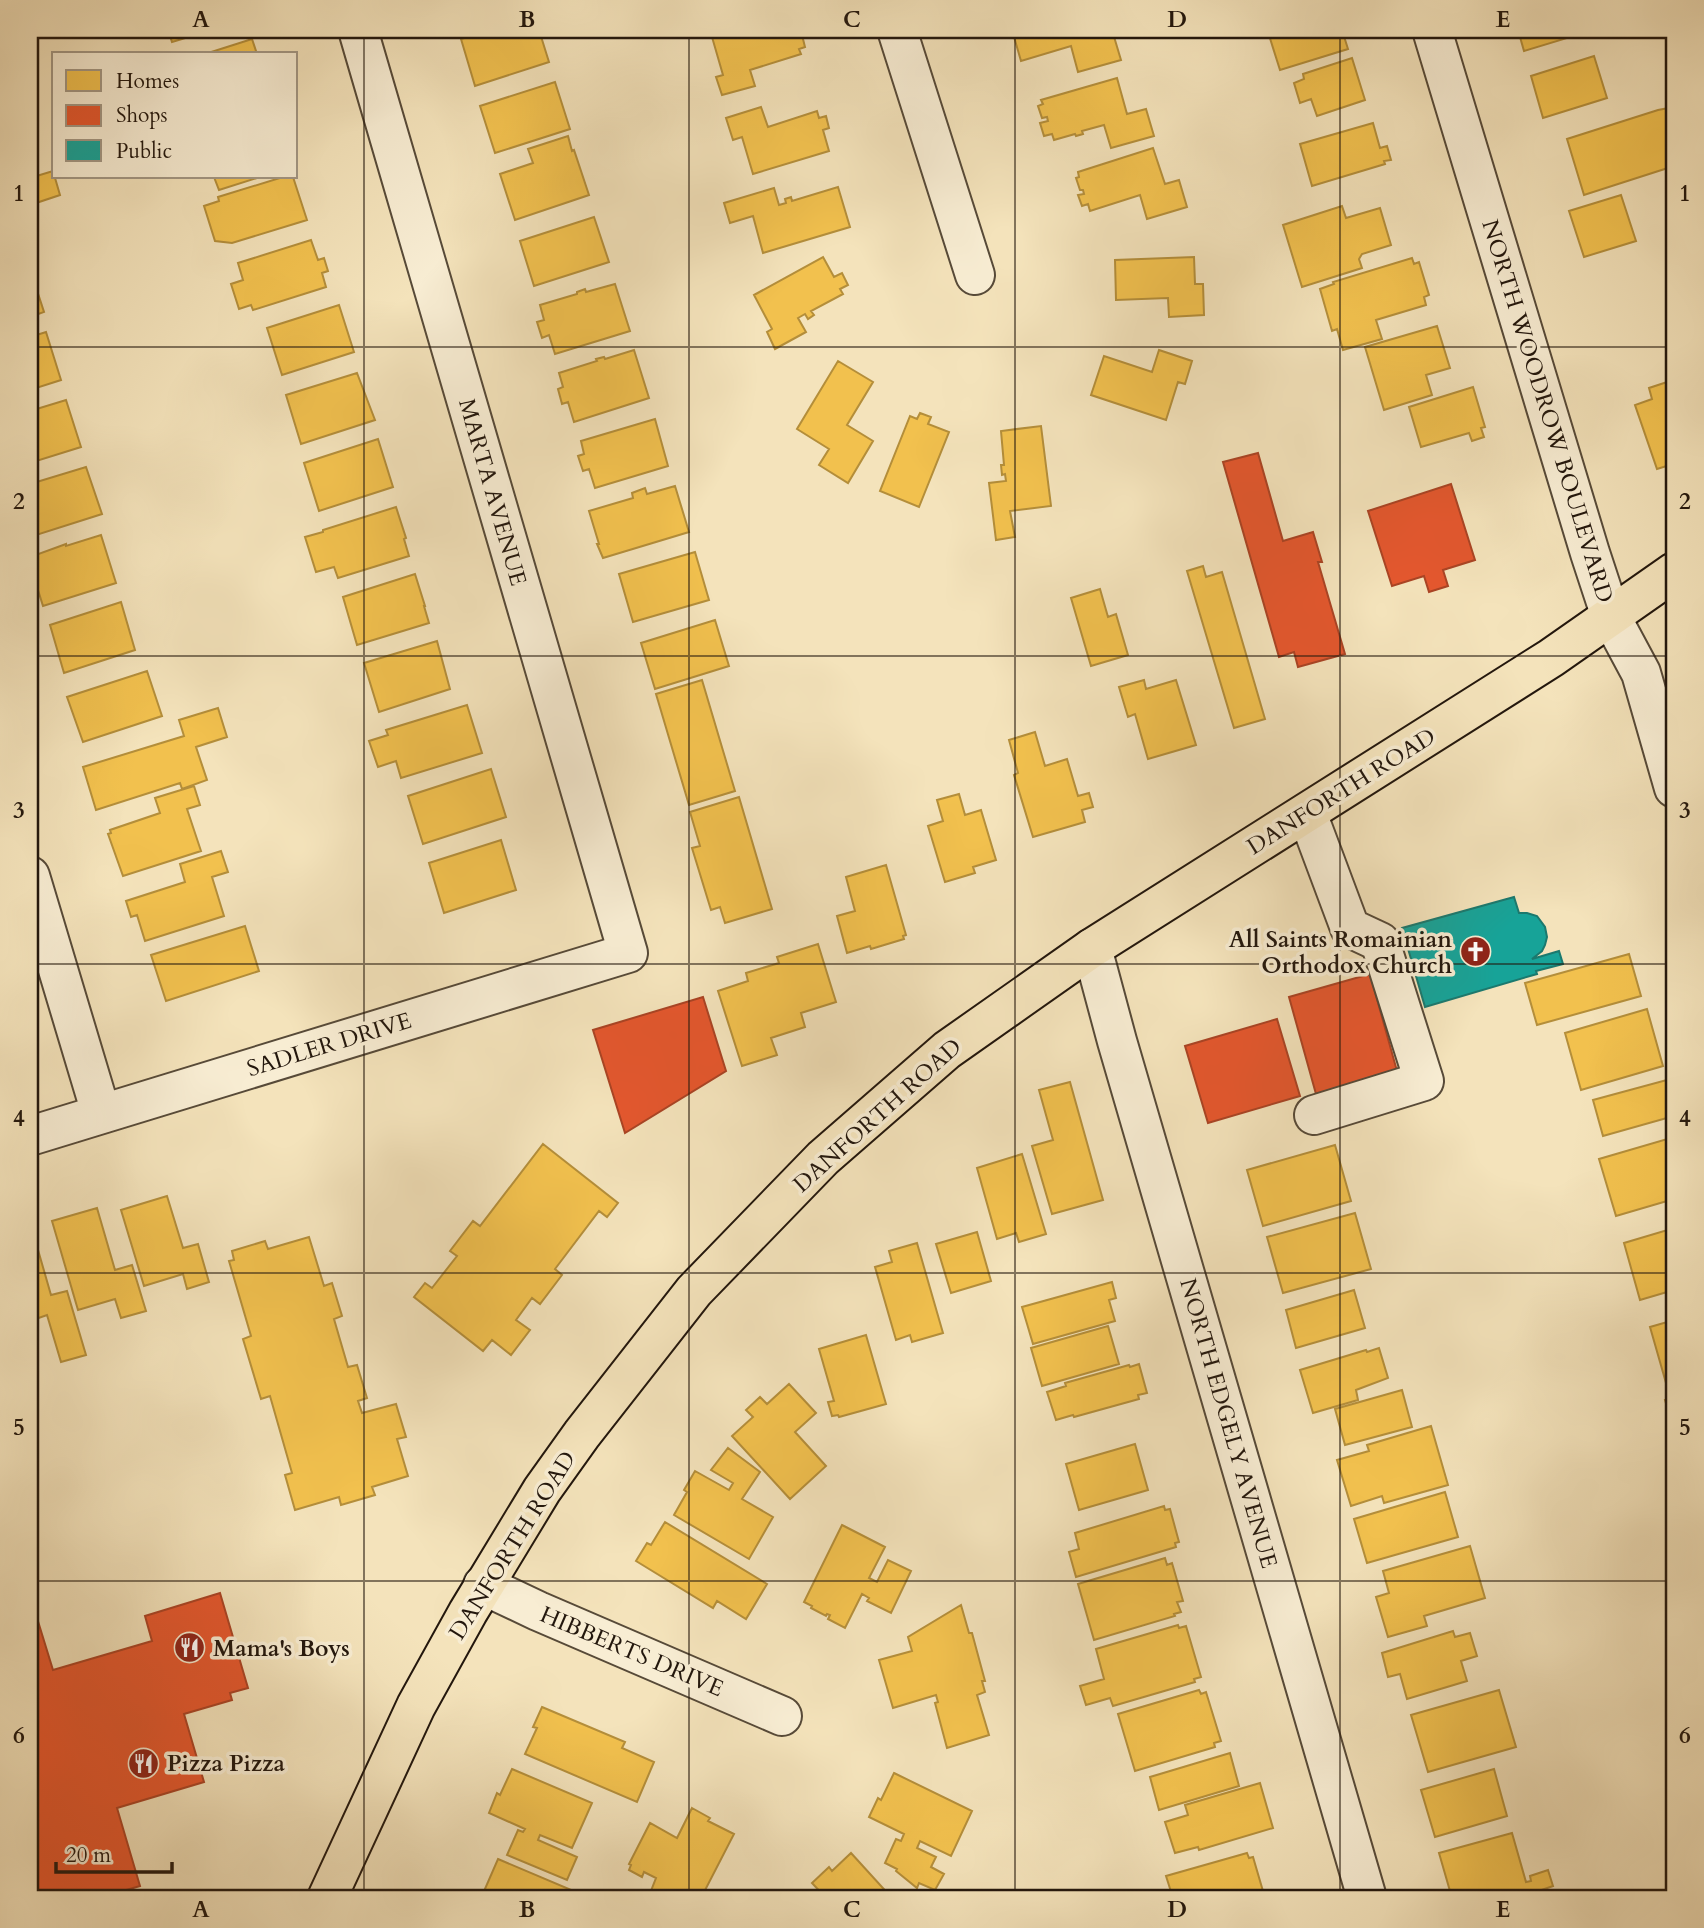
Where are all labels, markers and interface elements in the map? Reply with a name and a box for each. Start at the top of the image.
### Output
text: A [192,4,210,35]
text: B [519,4,535,35]
text: C [843,4,861,35]
text: D [1167,4,1187,35]
text: E [1496,4,1510,35]
legend [52,52,298,178]
text: Homes [116,67,179,96]
text: Shops [116,101,168,130]
text: Public [116,137,172,166]
text: 1 [13,178,25,209]
text: 1 [1679,178,1691,209]
street label: NORTH WOODROW BOULEVARD [1474,216,1621,607]
street label: MARTA AVENUE [451,395,534,589]
text: 2 [13,486,25,517]
text: 2 [1679,486,1691,517]
street label: DANFORTH ROAD [1241,721,1441,862]
text: 3 [13,795,25,826]
text: 3 [1679,795,1691,826]
place label: All Saints Romainian Orthodox Church [1229,924,1452,981]
church icon: All Saints Romainian Orthodox Church [1458,935,1492,969]
street label: SADLER DRIVE [243,1005,415,1084]
street label: DANFORTH ROAD [786,1031,968,1199]
text: 4 [13,1103,25,1134]
text: 4 [1679,1103,1691,1134]
street label: NORTH EDGELY AVENUE [1172,1275,1285,1572]
text: 5 [13,1412,25,1443]
text: 5 [1679,1412,1691,1443]
street label: DANFORTH ROAD [442,1445,583,1645]
street label: HIBBERTS DRIVE [535,1599,728,1704]
restaurant icon: Mama's Boys [173,1631,207,1665]
place label: Mama's Boys [213,1633,350,1664]
text: 6 [13,1720,25,1751]
text: 6 [1679,1720,1691,1751]
restaurant icon: Pizza Pizza [127,1746,161,1780]
place label: Pizza Pizza [167,1748,285,1779]
scale bar [56,1830,172,1874]
text: 20 m [66,1841,111,1870]
text: A [192,1894,210,1925]
text: B [519,1894,535,1925]
text: C [843,1894,861,1925]
text: D [1167,1894,1187,1925]
text: E [1496,1894,1510,1925]

